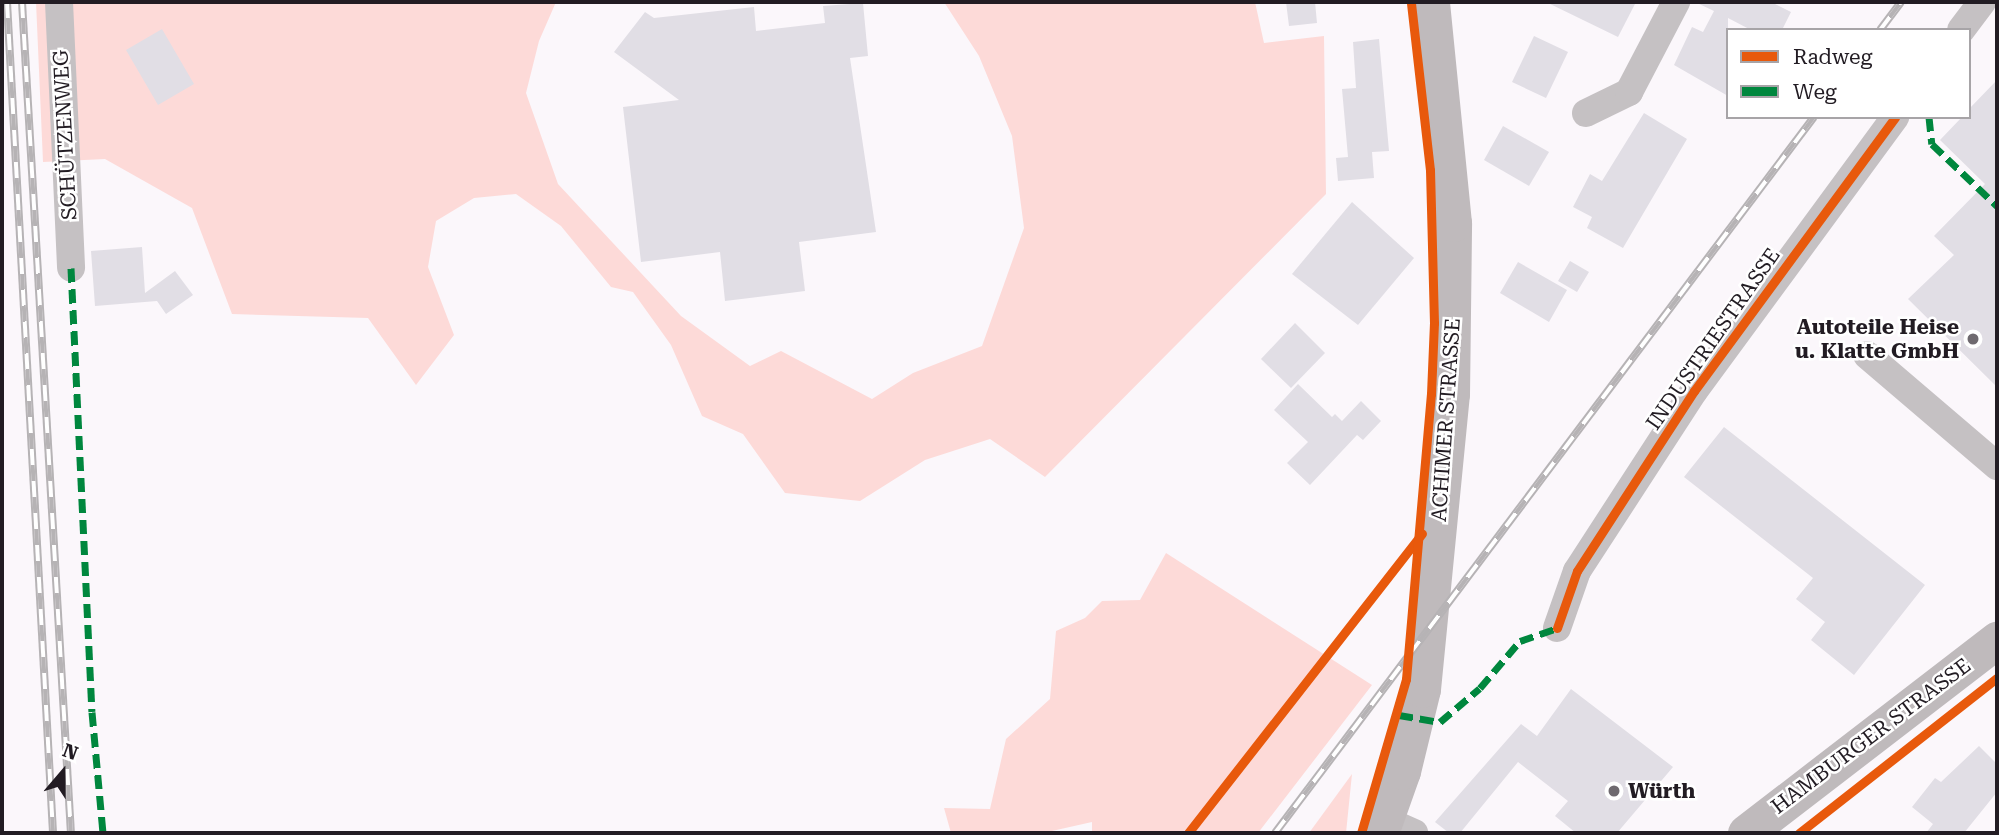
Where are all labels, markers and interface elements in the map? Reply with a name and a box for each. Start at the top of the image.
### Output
legend [1726,28,1971,119]
text: Radweg [1793,45,1872,69]
street label: SCHÜTZENWEG [48,49,82,221]
text: Weg [1793,80,1837,104]
street label: INDUSTRIESTRASSE [1641,243,1785,435]
place label: Autoteile Heise u. Klatte GmbH [1795,314,1959,364]
street label: ACHIMER STRASSE [1426,317,1466,523]
marker: Autoteile Heise u. Klatte GmbH [1965,331,1981,347]
street label: HAMBURGER STRASSE [1766,653,1976,819]
north arrow [28,737,98,807]
text: N [60,738,81,765]
place label: Würth [1628,778,1695,804]
marker: Würth [1606,783,1622,799]

